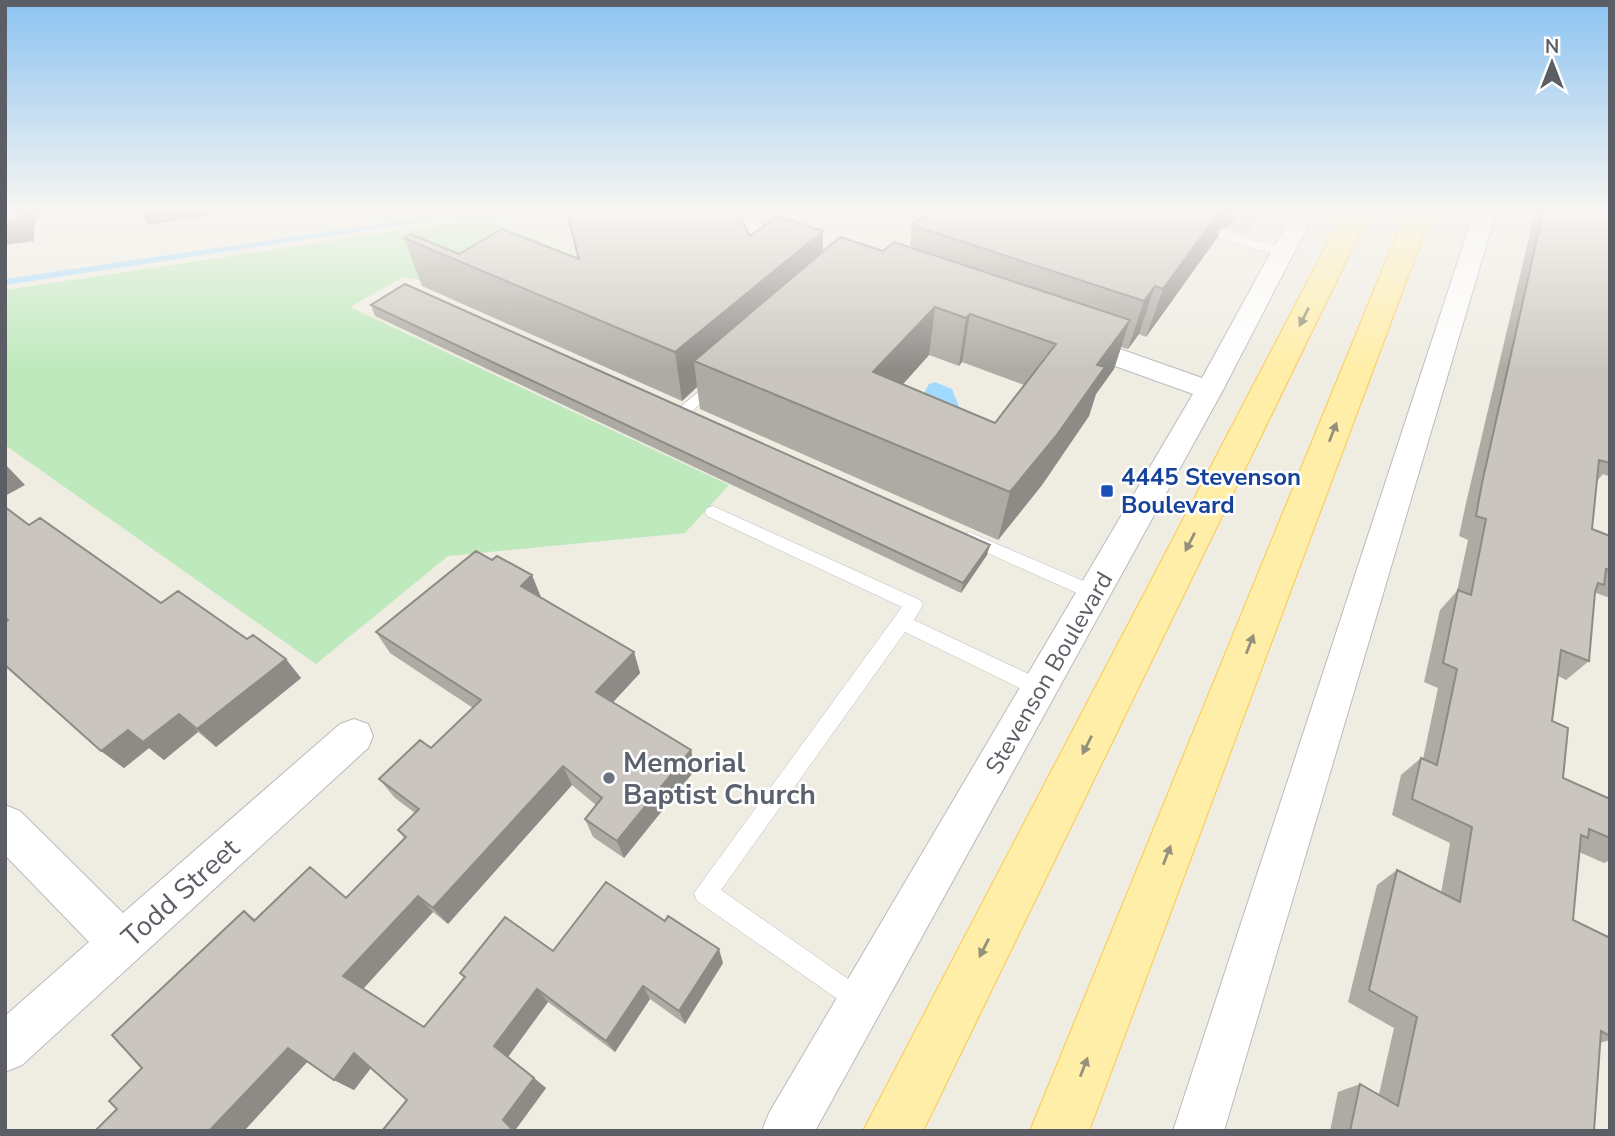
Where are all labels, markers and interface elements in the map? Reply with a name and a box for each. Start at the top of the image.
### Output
north arrow [1517,28,1587,98]
text: N [1545,34,1559,60]
one-way arrow [1298,307,1309,327]
one-way arrow [1327,421,1338,442]
place label: 4445 Stevenson Boulevard [1121,461,1301,521]
marker: 4445 Stevenson Boulevard [1099,483,1115,499]
one-way arrow [1184,532,1195,552]
street label: Stevenson Boulevard [978,566,1120,780]
one-way arrow [1244,633,1255,654]
one-way arrow [1082,735,1093,755]
place label: Memorial Baptist Church [623,744,816,814]
marker: Memorial Baptist Church [601,770,617,786]
street label: Todd Street [114,829,248,956]
one-way arrow [1161,845,1172,866]
one-way arrow [979,938,990,958]
one-way arrow [1078,1057,1089,1078]

